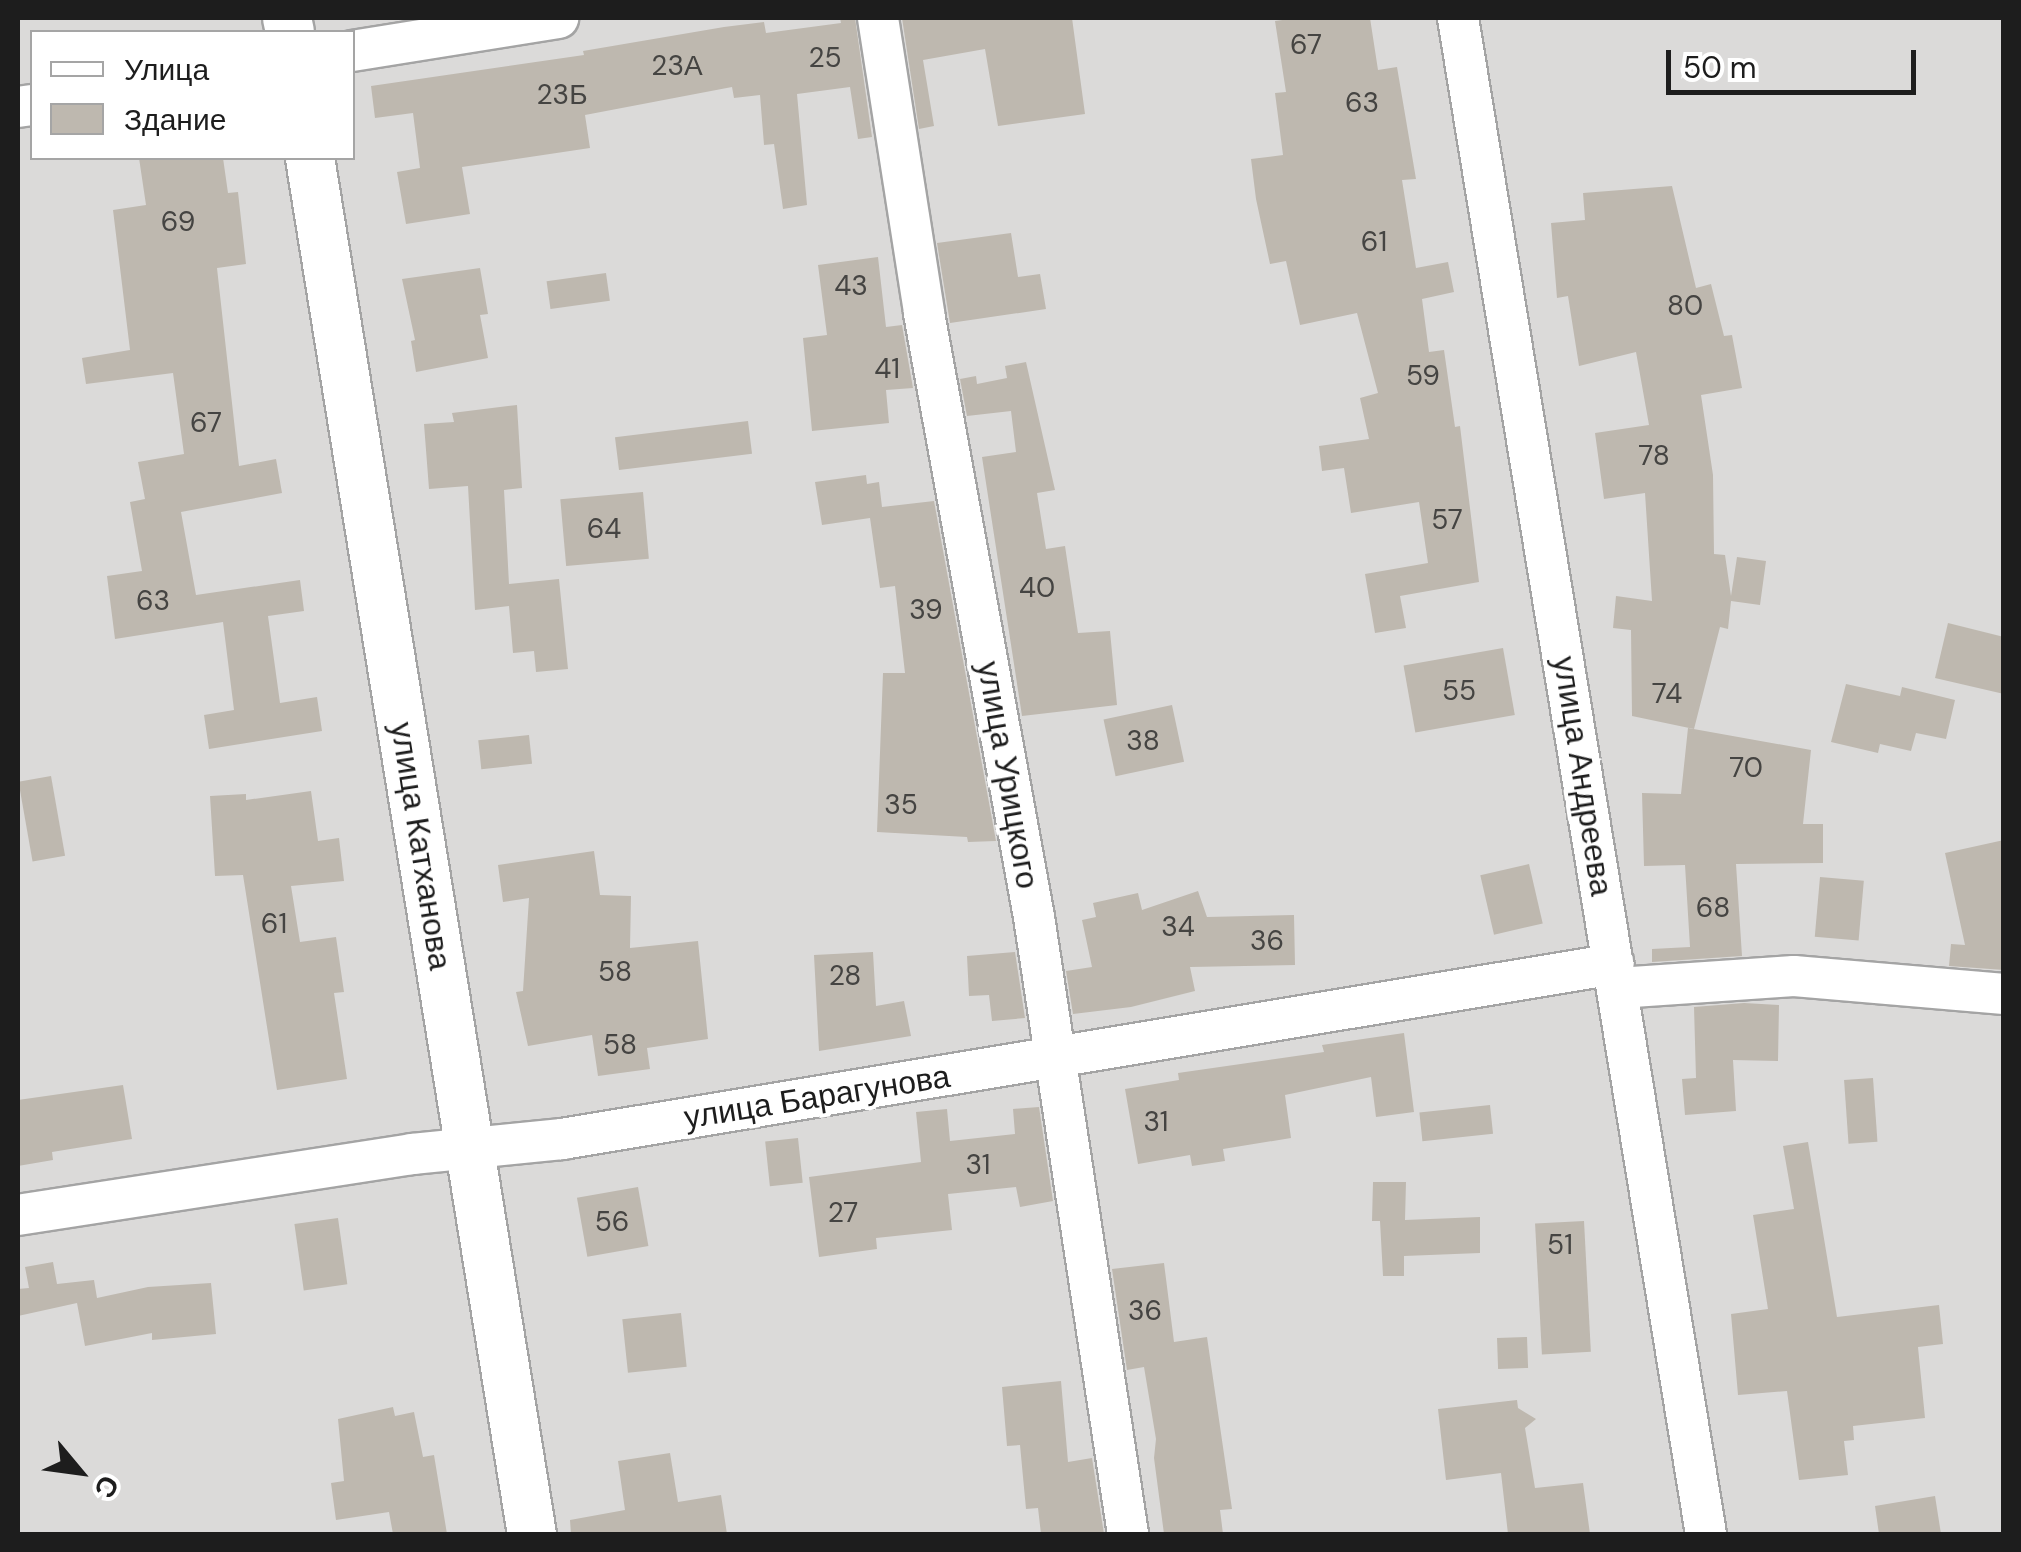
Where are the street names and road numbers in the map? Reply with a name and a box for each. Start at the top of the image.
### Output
street label: улица Андреева [1545,653,1621,899]
street label: улица Урицкого [969,658,1047,892]
street label: улица Катханова [382,719,460,973]
street label: улица Барагунова [681,1057,953,1137]

